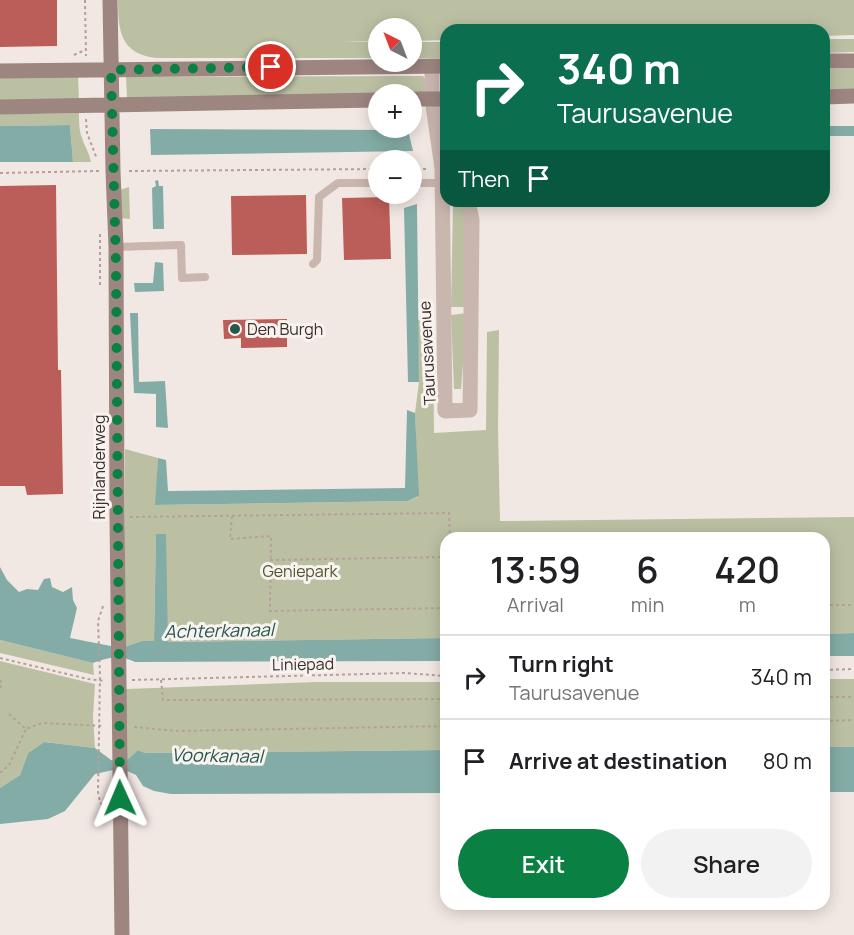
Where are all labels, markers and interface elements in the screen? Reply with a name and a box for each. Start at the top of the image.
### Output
north arrow [368,18,422,72]
map controls [368,18,422,204]
text: 340 m [557,39,681,97]
pin [245,41,296,92]
icon: right [458,48,536,126]
icon: arrive [254,50,287,83]
button: + [368,84,422,138]
text: Taurusavenue [557,94,733,131]
button: − [368,150,422,204]
icon: arrive [522,162,555,195]
text: Then [458,164,510,194]
street label: Taurusavenue [413,300,441,406]
place label: Den Burgh [247,318,323,340]
marker: Den Burgh [228,322,242,336]
street label: Rijnlanderweg [88,415,110,519]
text: 13:59 [490,545,581,594]
text: 6 [636,545,659,594]
text: 420 [714,545,780,594]
park label: Geniepark [263,560,338,582]
text: Arrival [507,591,564,618]
text: min [631,591,664,618]
text: m [739,591,756,618]
water label: Achterkanaal [164,617,277,643]
text: Turn right [509,649,614,679]
street label: Liniepad [272,652,334,676]
icon: right [458,661,491,694]
text: 340 m [750,662,812,692]
text: Taurusavenue [509,679,639,706]
water label: Voorkanaal [171,742,266,768]
icon: arrive [458,745,491,778]
text: Arrive at destination [509,746,727,776]
text: 80 m [763,746,812,776]
position arrow [88,766,152,830]
button: Exit [458,829,629,898]
button: Share [641,829,812,898]

